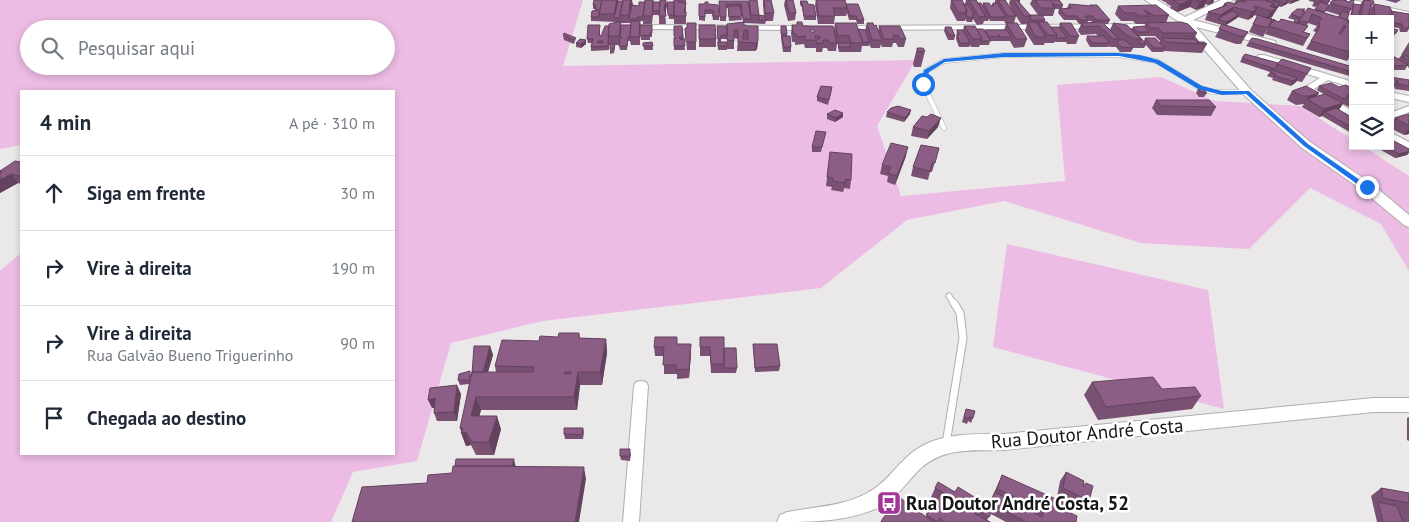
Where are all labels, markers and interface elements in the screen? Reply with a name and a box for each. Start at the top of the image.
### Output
map controls [1349,15,1394,150]
button: + [1349,15,1394,60]
search box [20,20,395,75]
icon: search [38,34,66,62]
text: Pesquisar aqui [78,36,195,60]
button: − [1349,60,1394,105]
route start [912,73,935,96]
button: layers [1349,105,1394,150]
text: 4 min [40,109,91,136]
text: A pé · 310 m [289,113,375,133]
route end [1356,176,1379,199]
icon: ahead [40,179,68,207]
text: Siga em frente [87,181,205,205]
text: 30 m [340,183,375,203]
icon: right [40,254,68,282]
text: Vire à direita [87,256,192,280]
text: 190 m [332,258,375,278]
text: Vire à direita [87,321,192,345]
icon: right [40,329,68,357]
text: 90 m [340,333,375,353]
text: Rua Galvão Bueno Triguerinho [87,345,293,365]
icon: arrive [40,404,68,432]
text: Chegada ao destino [87,406,246,430]
street label: Rua Doutor André Costa [990,413,1184,453]
bus stop icon: Rua Doutor André Costa, 52 [876,490,902,516]
place label: Rua Doutor André Costa, 52 [906,491,1129,515]

